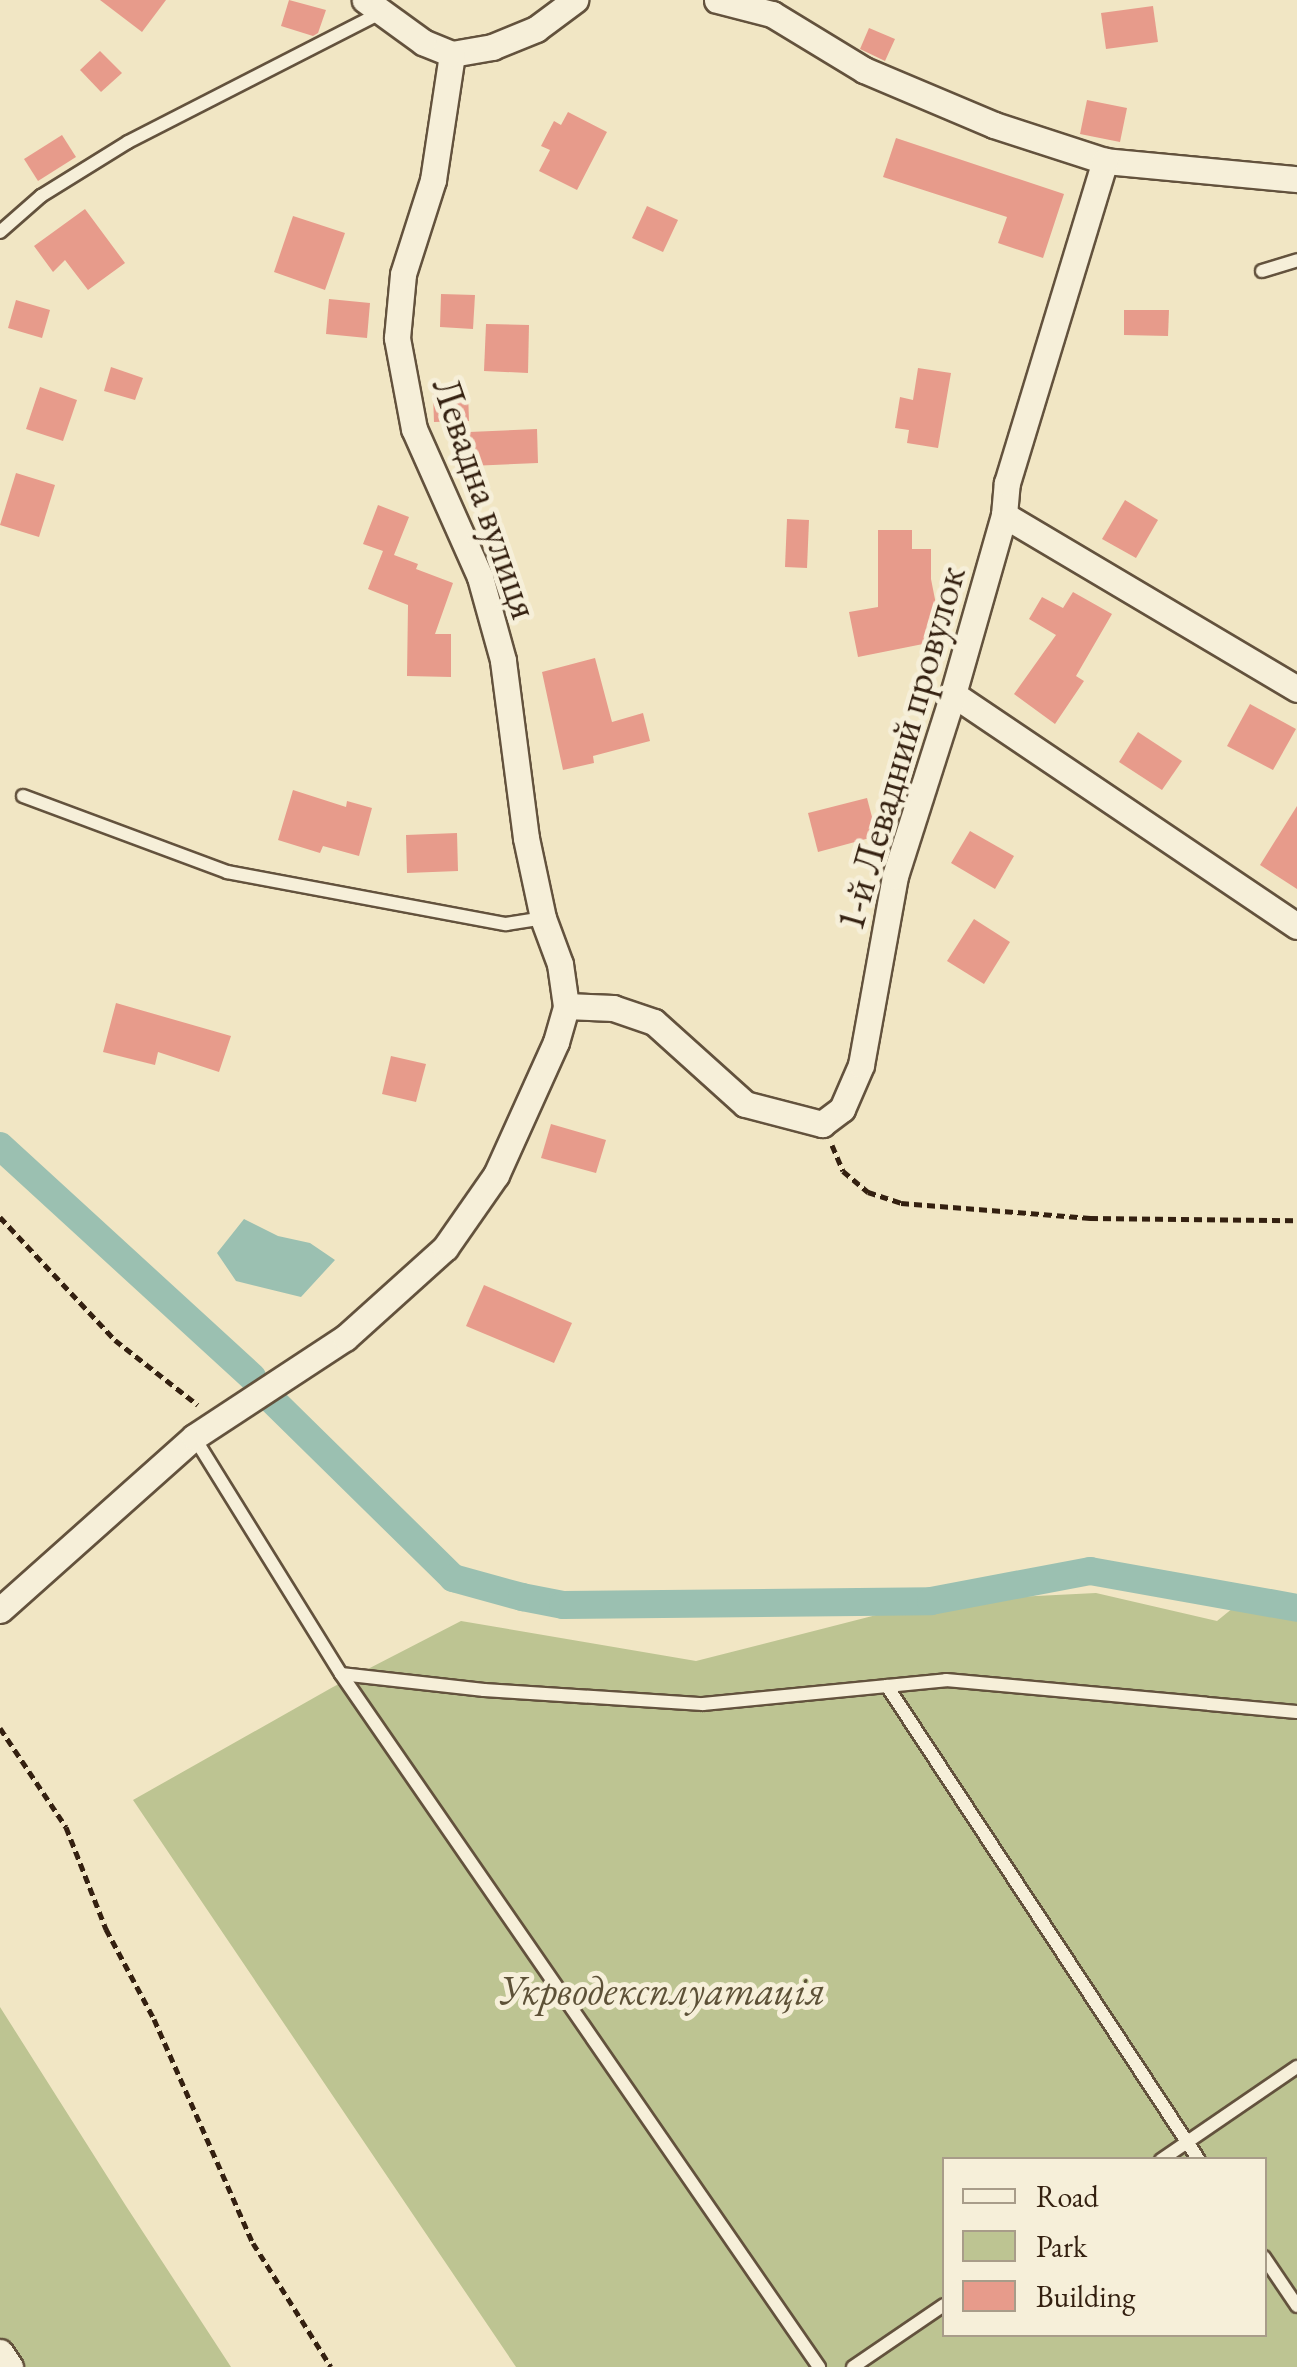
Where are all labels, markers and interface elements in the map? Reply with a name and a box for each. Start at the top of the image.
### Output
street label: Левадна вулиця [422,371,550,625]
street label: 1-й Левадний провулок [825,560,975,936]
park label: Укрводексплуатація [499,1966,825,2014]
legend [942,2157,1267,2337]
text: Road [1036,2177,1099,2216]
text: Park [1036,2227,1087,2266]
text: Building [1036,2277,1135,2316]

